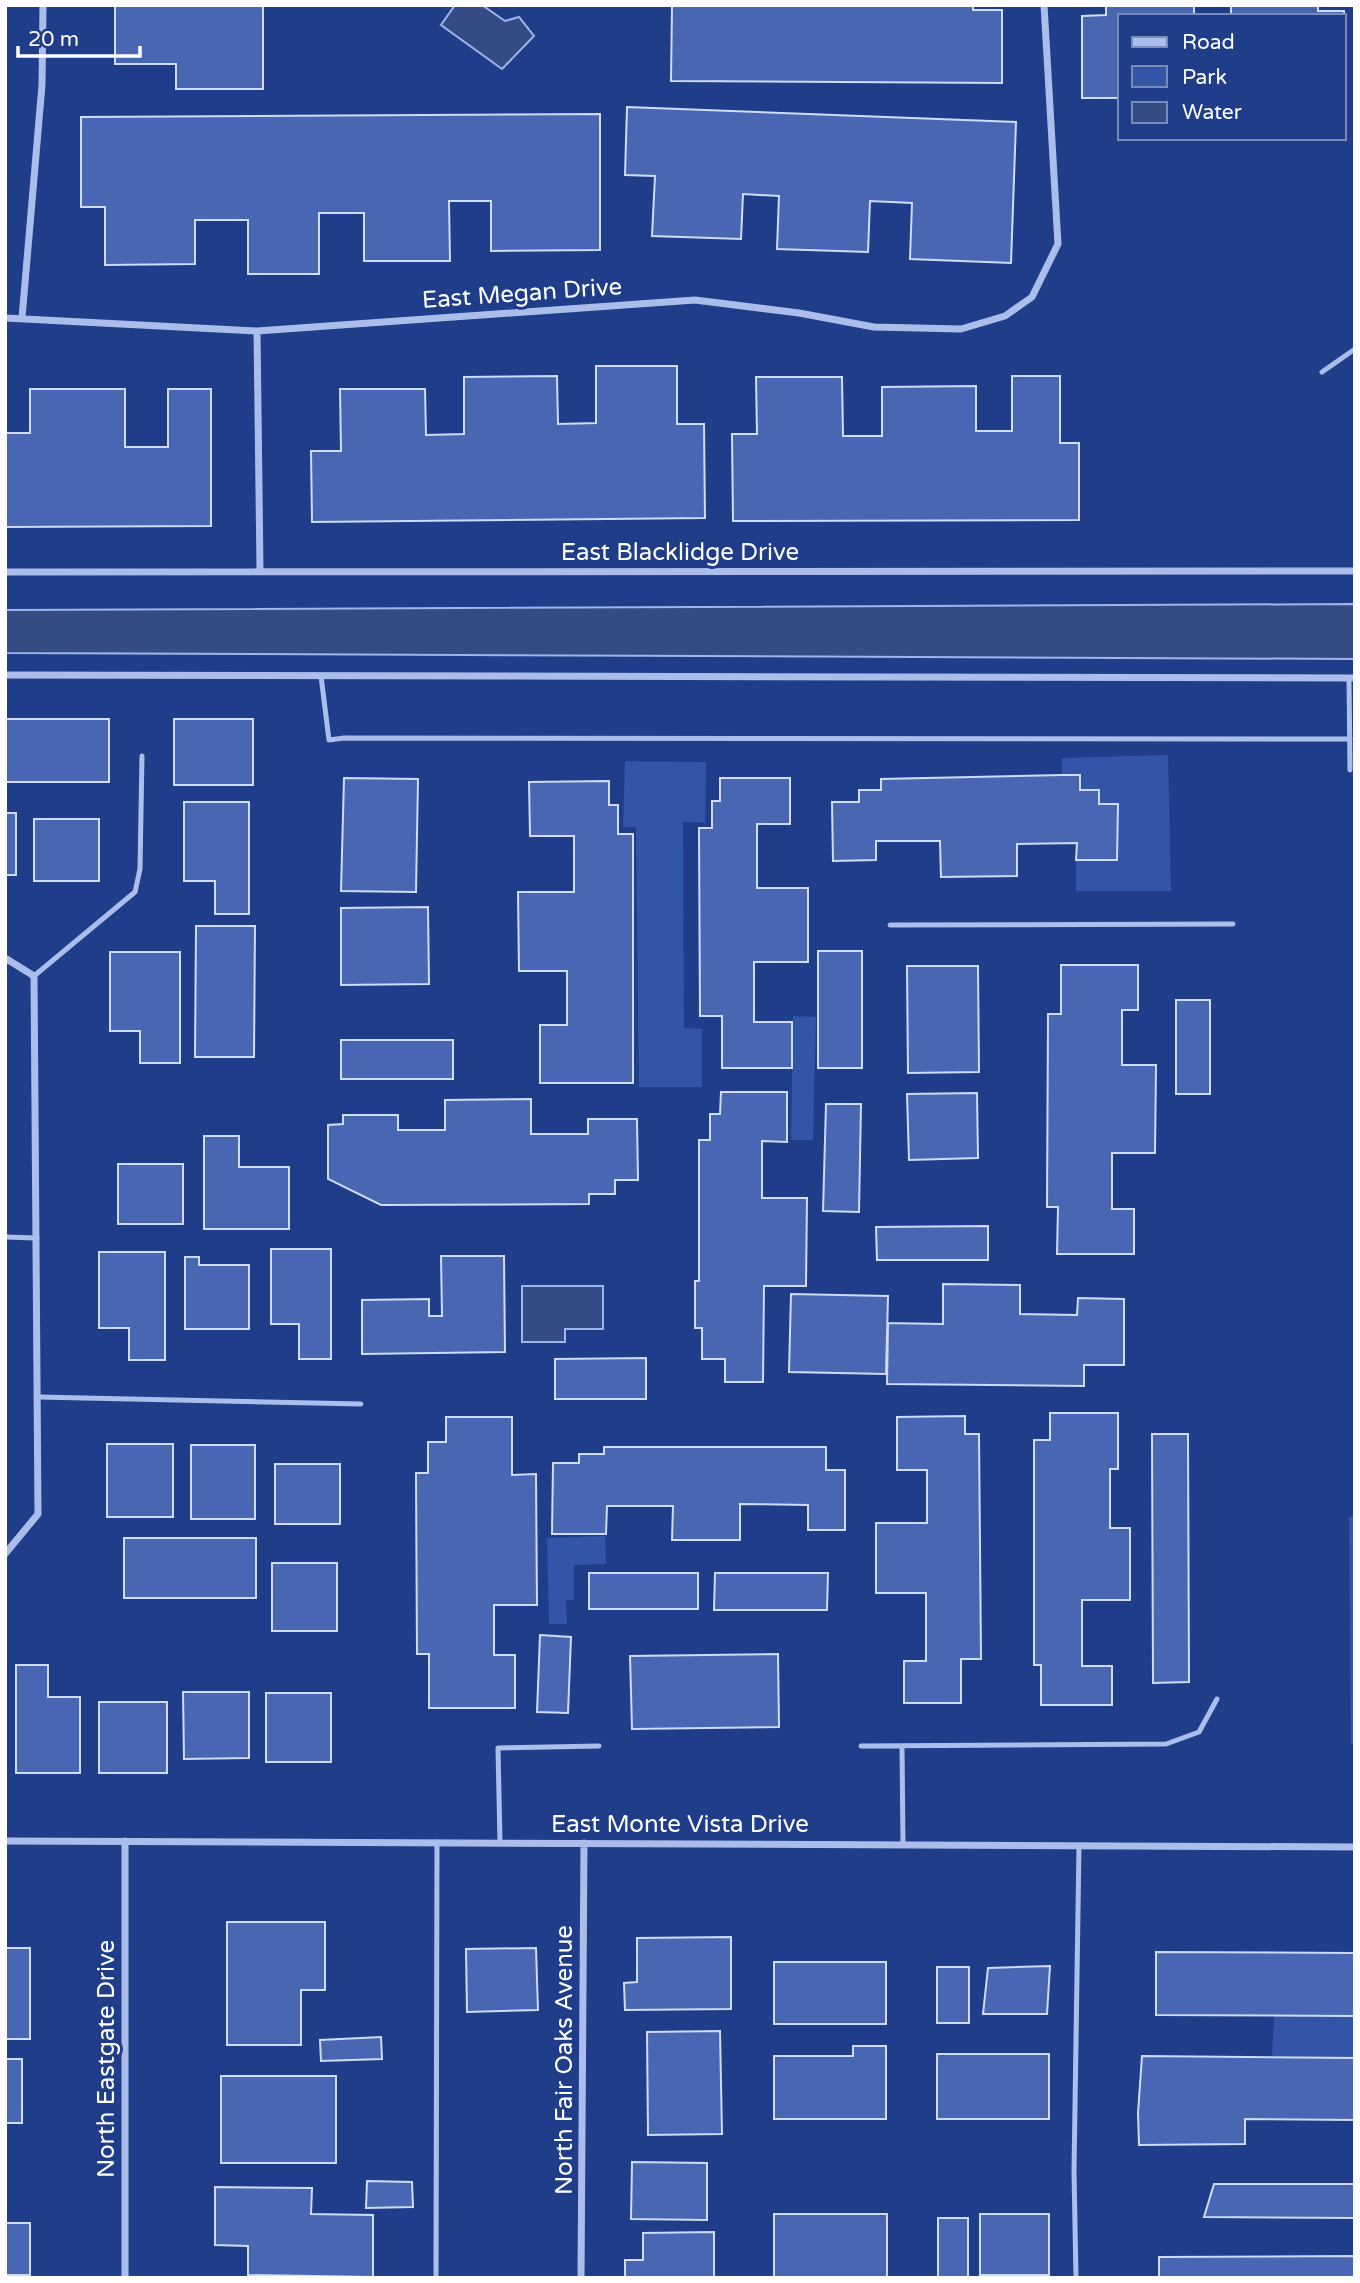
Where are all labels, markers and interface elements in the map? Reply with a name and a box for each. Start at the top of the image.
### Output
scale bar [18,14,140,58]
legend [1118,14,1346,140]
text: 20 m [28,27,79,52]
text: Road [1182,30,1235,55]
text: Park [1182,65,1227,90]
text: Water [1182,100,1242,125]
street label: East Megan Drive [421,272,623,315]
street label: East Blacklidge Drive [561,538,799,567]
street label: East Monte Vista Drive [551,1810,809,1839]
street label: North Fair Oaks Avenue [550,1925,579,2195]
street label: North Eastgate Drive [92,1940,121,2178]

